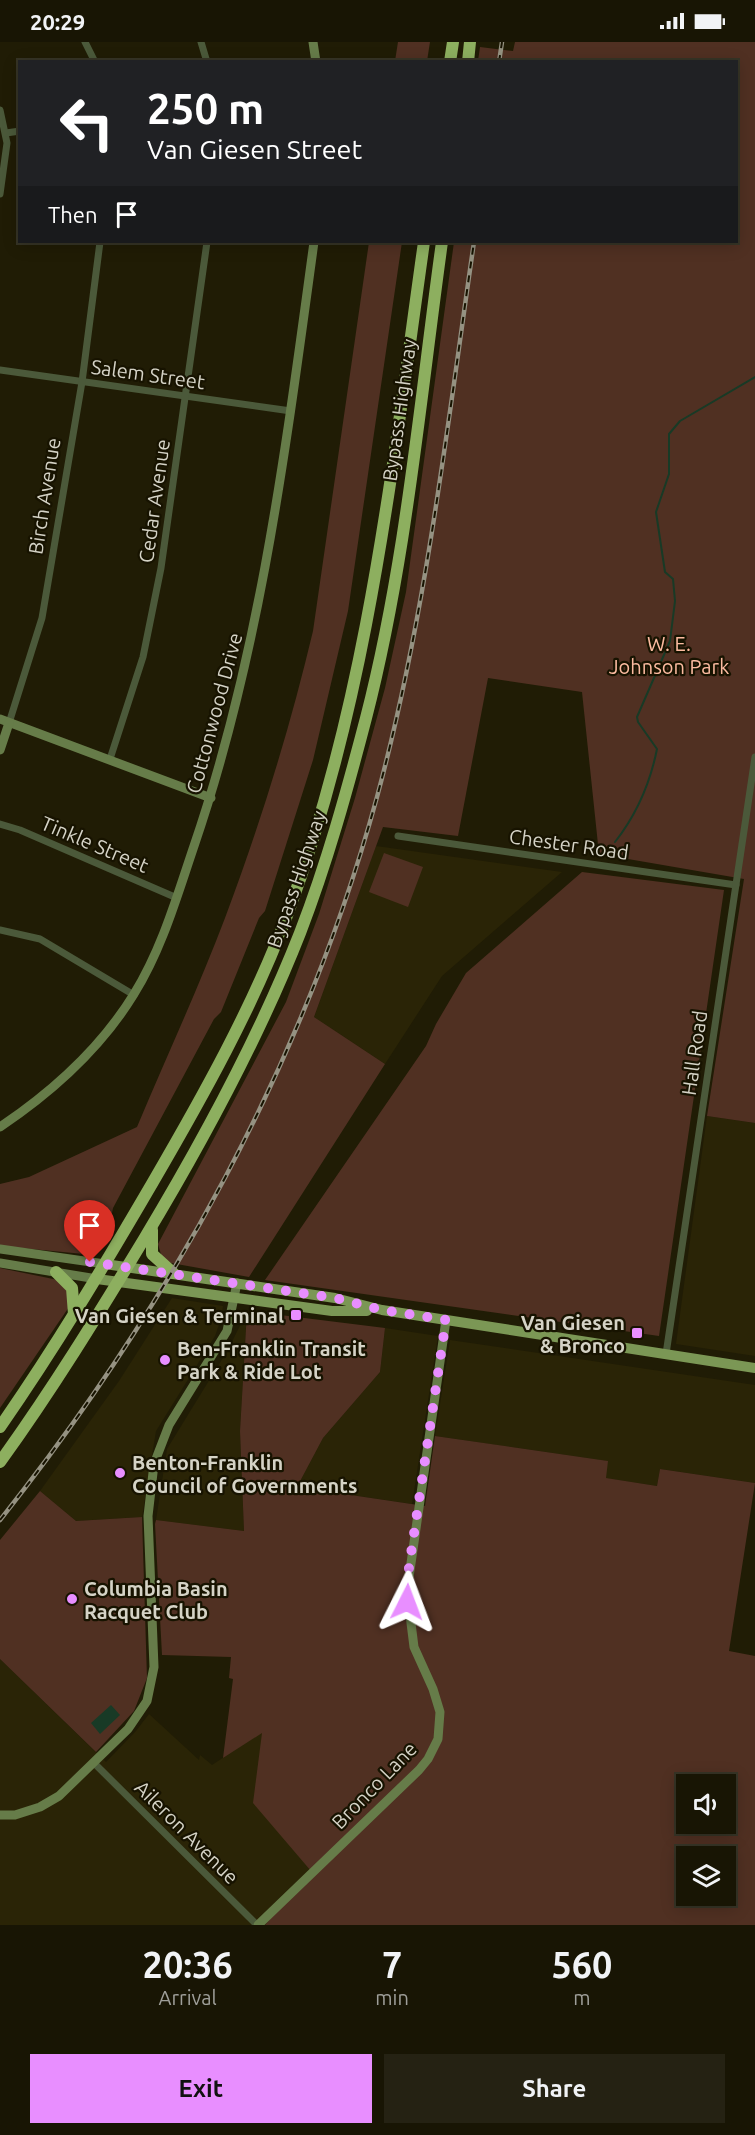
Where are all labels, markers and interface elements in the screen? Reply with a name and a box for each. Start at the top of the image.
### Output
text: 20:29 [30,9,85,34]
icon: left [48,84,126,162]
text: 250 m [147,85,264,132]
text: Van Giesen Street [147,134,362,164]
icon: arrive [110,198,143,231]
text: Then [48,202,98,227]
street label: Bypass Highway [378,337,420,483]
street label: Salem Street [90,355,207,393]
street label: Birch Avenue [23,436,65,556]
street label: Cedar Avenue [134,438,174,564]
street label: Cottonwood Drive [182,630,246,796]
park label: W. E. Johnson Park [609,632,729,678]
street label: Bypass Highway [262,807,330,951]
street label: Tinkle Street [38,811,152,877]
street label: Chester Road [508,824,630,864]
street label: Hall Road [677,1009,711,1097]
pin [64,1200,115,1262]
icon: arrive [73,1209,106,1242]
place label: Van Giesen & Terminal [75,1304,284,1327]
marker: Van Giesen & Terminal [289,1308,303,1322]
place label: Van Giesen & Bronco [521,1311,625,1357]
marker: Van Giesen & Bronco [630,1326,644,1340]
place label: Ben-Franklin Transit Park & Ride Lot [177,1337,366,1383]
marker: Ben-Franklin Transit Park & Ride Lot [158,1353,172,1367]
place label: Benton-Franklin Council of Governments [132,1451,357,1497]
marker: Benton-Franklin Council of Governments [113,1466,127,1480]
position arrow [375,1570,439,1634]
place label: Columbia Basin Racquet Club [84,1577,228,1623]
marker: Columbia Basin Racquet Club [65,1592,79,1606]
street label: Bronco Lane [327,1737,421,1833]
map controls [676,1774,736,1906]
button: sound [676,1774,736,1834]
street label: Aileron Avenue [131,1776,243,1888]
button: layers [676,1846,736,1906]
text: 20:36 [143,1944,233,1985]
text: 7 [382,1944,402,1985]
text: 560 [551,1944,612,1985]
text: Arrival [159,1986,217,2009]
text: min [375,1986,409,2009]
text: m [573,1986,591,2009]
button: Exit [30,2054,372,2123]
button: Share [384,2054,725,2123]

